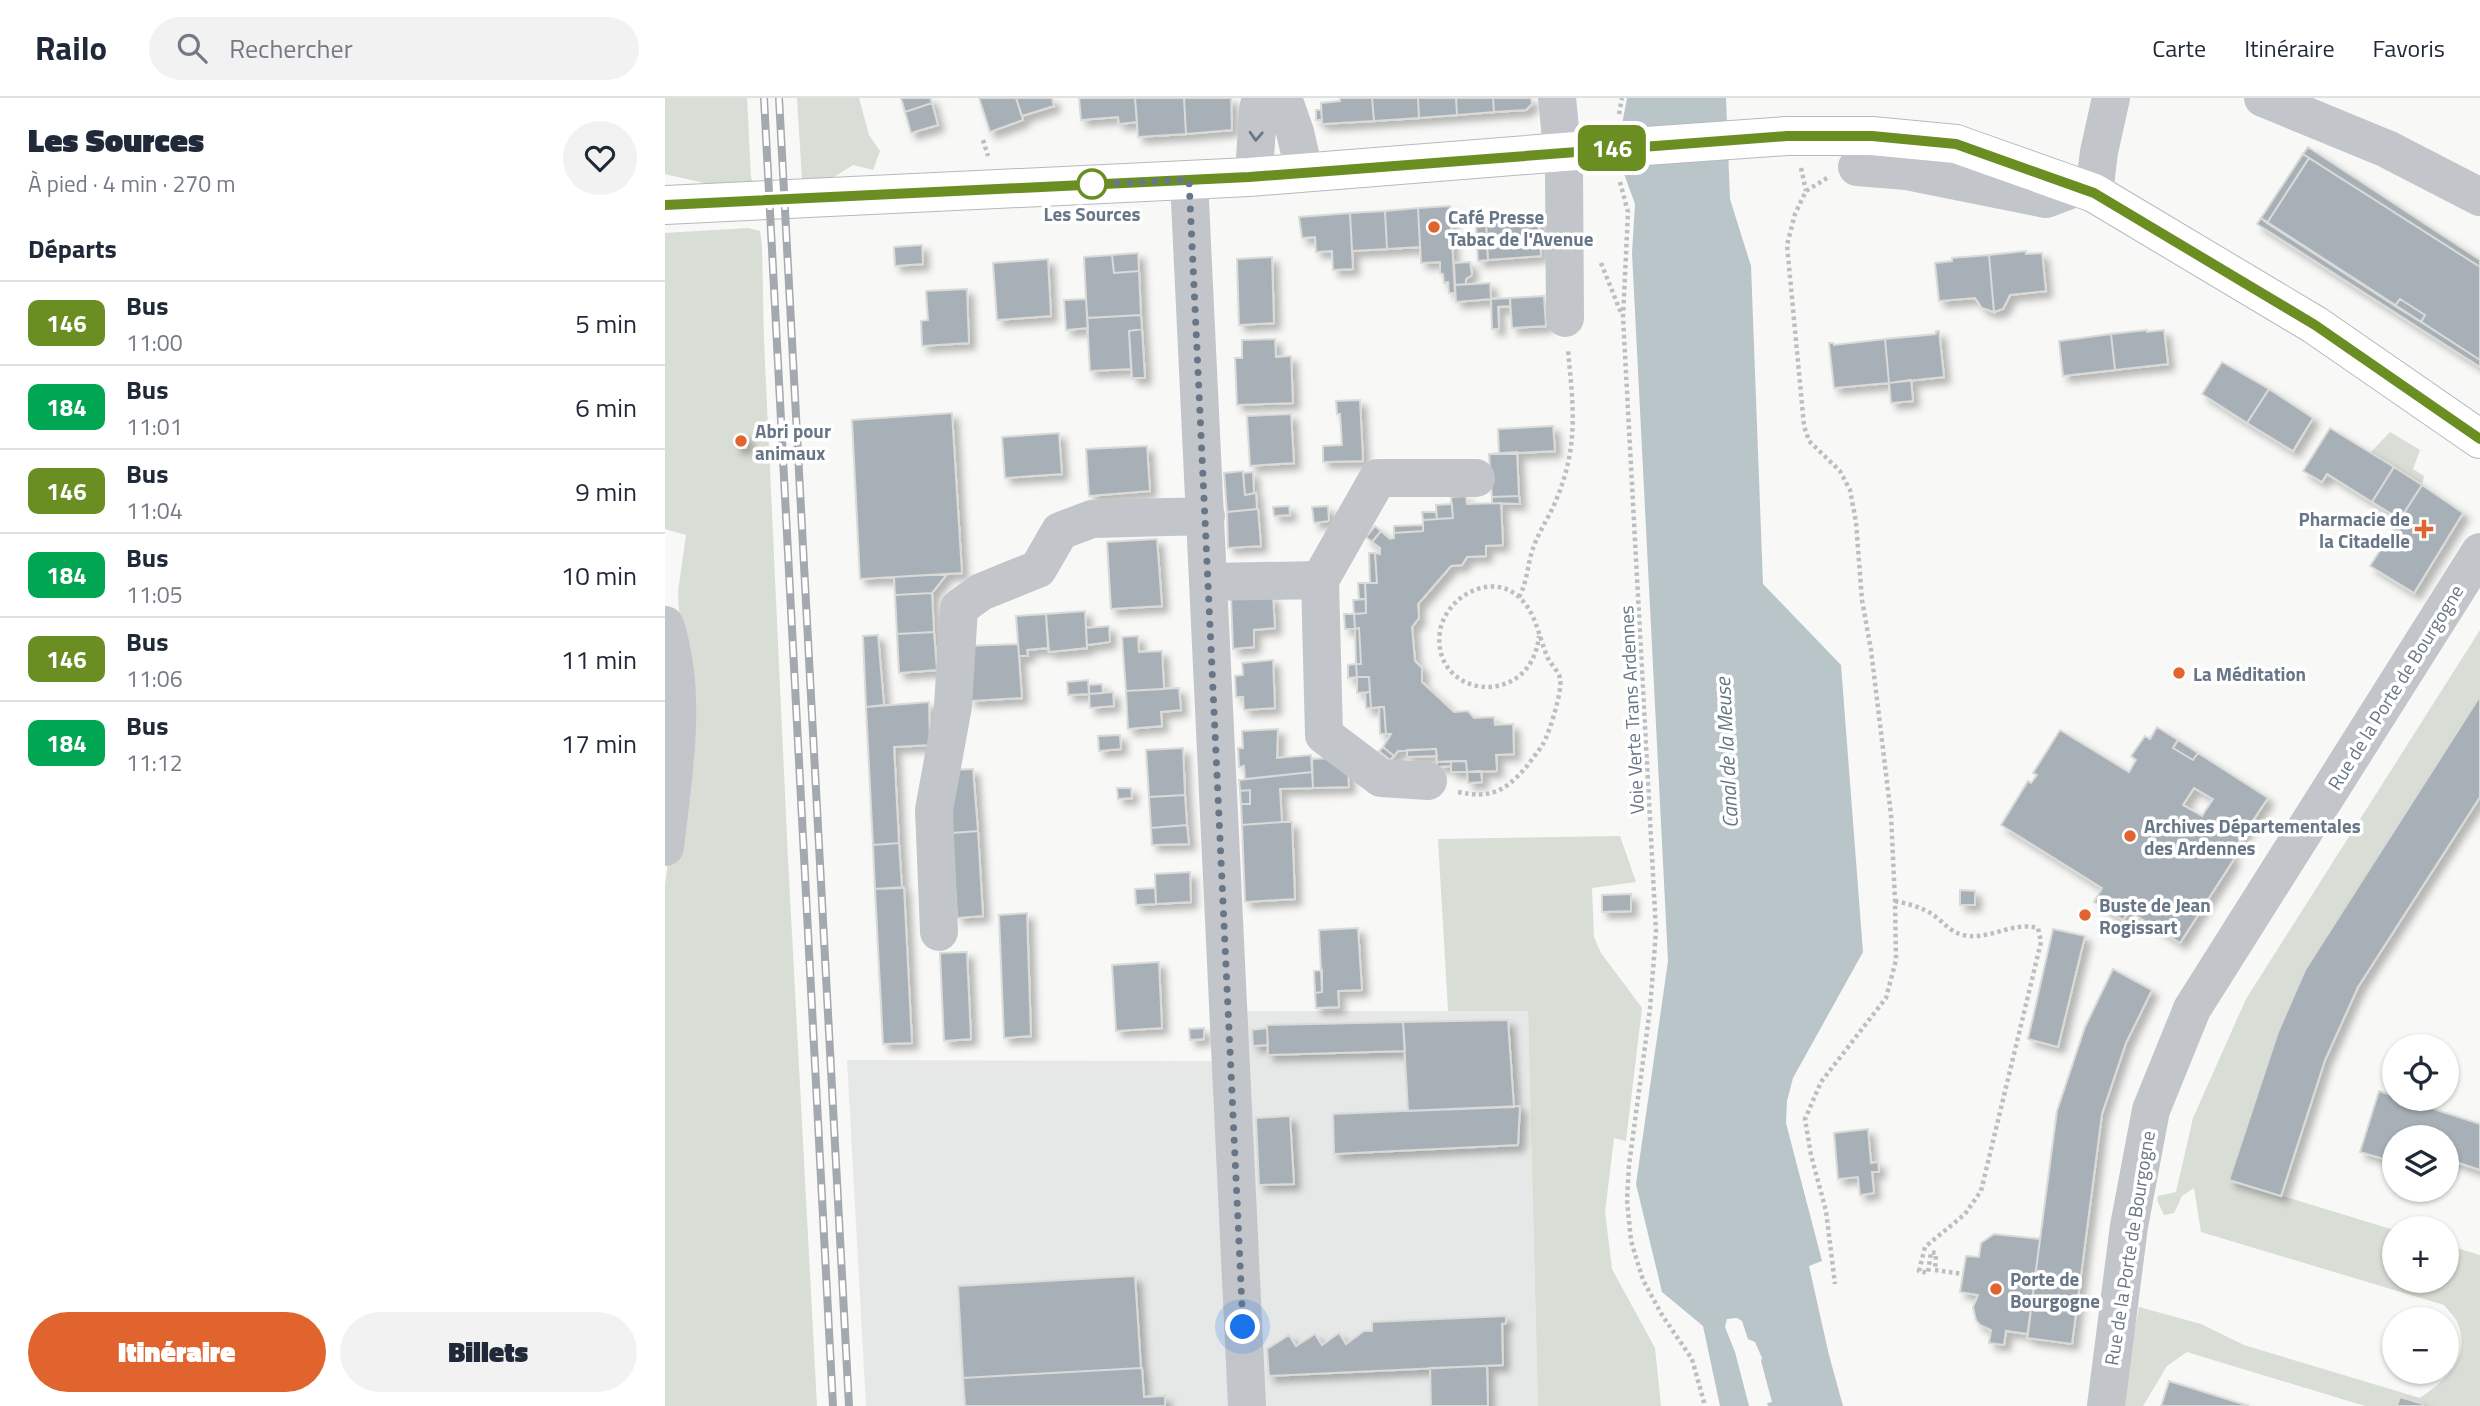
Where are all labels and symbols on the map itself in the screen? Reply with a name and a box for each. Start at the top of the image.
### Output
line badge: 146 [1572,125,1652,171]
one-way arrow [1249,131,1264,142]
marker: Les Sources [1077,169,1107,199]
place label: Les Sources [1044,199,1140,228]
place label: Café Presse Tabac de l'Avenue [1448,202,1594,253]
marker: Café Presse Tabac de l'Avenue [1426,219,1442,235]
place label: Abri pour animaux [755,416,831,467]
marker: Abri pour animaux [733,433,749,449]
place label: Pharmacie de la Citadelle [2299,504,2410,555]
marker: Pharmacie de la Citadelle [2416,521,2432,537]
street label: Rue de la Porte de Bourgogne [2320,579,2470,795]
street label: Voie Verte Trans Ardennes [1611,605,1651,815]
place label: La Méditation [2193,659,2306,688]
marker: La Méditation [2171,665,2187,681]
water label: Canal de la Meuse [1706,676,1746,829]
place label: Archives Départementales des Ardennes [2144,811,2361,862]
marker: Archives Départementales des Ardennes [2122,828,2138,844]
place label: Buste de Jean Rogissart [2099,890,2211,941]
marker: Buste de Jean Rogissart [2077,907,2093,923]
street label: Rue de la Porte de Bourgogne [2096,1129,2162,1367]
place label: Porte de Bourgogne [2010,1264,2100,1315]
marker: Porte de Bourgogne [1988,1281,2004,1297]
your location [1225,1309,1260,1344]

